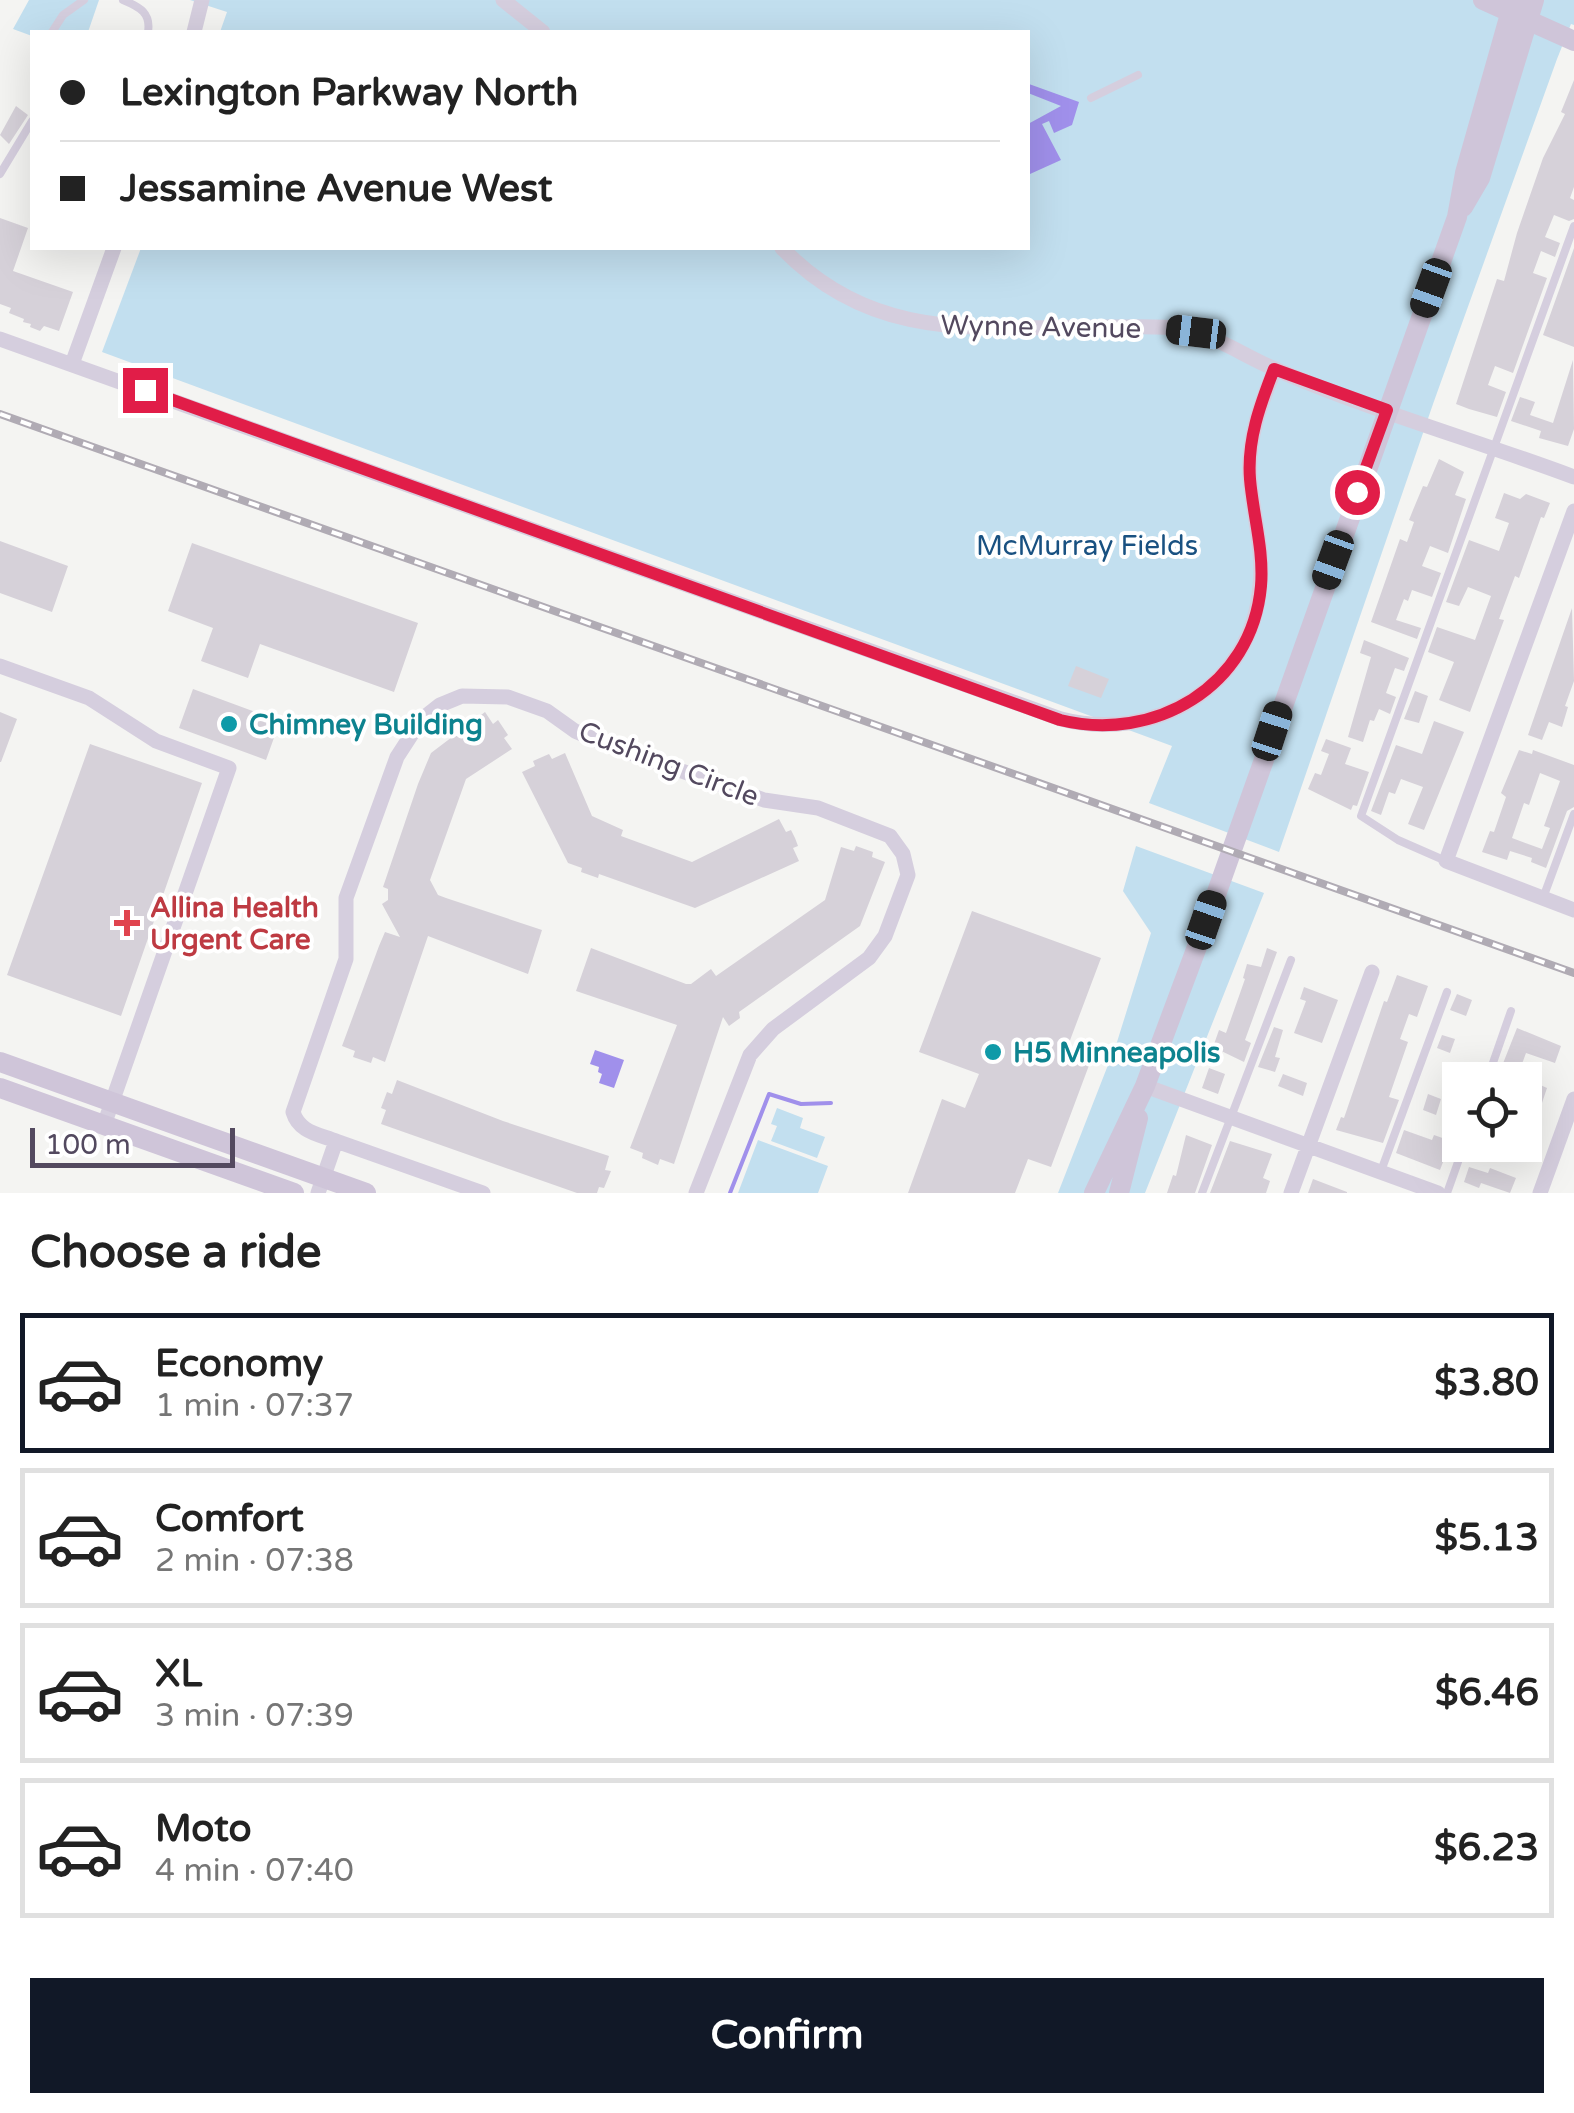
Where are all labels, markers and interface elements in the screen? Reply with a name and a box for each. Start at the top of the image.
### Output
text: Lexington Parkway North [120,70,578,116]
text: Jessamine Avenue West [120,166,553,212]
car [1407,255,1455,321]
street label: Wynne Avenue [940,308,1142,346]
car [1164,313,1228,351]
route end [123,368,168,413]
route start [1335,470,1380,515]
car [1309,527,1357,593]
park label: McMurray Fields [976,529,1198,563]
car [1248,698,1296,764]
place label: Chimney Building [249,708,483,742]
marker: Chimney Building [218,713,240,735]
street label: Cushing Circle [574,714,763,814]
car [1182,887,1230,953]
place label: Allina Health Urgent Care [150,891,319,957]
marker: Allina Health Urgent Care [114,910,140,936]
place label: H5 Minneapolis [1013,1036,1221,1070]
marker: H5 Minneapolis [982,1041,1004,1063]
map controls [1442,1062,1542,1162]
button: locate [1442,1062,1542,1162]
scale bar [30,1123,235,1168]
text: 100 m [45,1128,131,1162]
text: Choose a ride [30,1226,321,1280]
icon: car [35,1338,125,1428]
text: Economy [155,1341,323,1387]
text: $3.80 [1434,1360,1539,1406]
text: 1 min · 07:37 [155,1387,354,1425]
icon: car [35,1493,125,1583]
text: Comfort [155,1496,304,1542]
text: $5.13 [1434,1515,1539,1561]
text: 2 min · 07:38 [155,1542,354,1580]
icon: car [35,1648,125,1738]
text: XL [155,1651,202,1697]
text: $6.46 [1435,1670,1539,1716]
text: 3 min · 07:39 [155,1697,354,1735]
icon: car [35,1803,125,1893]
text: Moto [155,1806,251,1852]
text: $6.23 [1434,1825,1539,1871]
text: 4 min · 07:40 [155,1852,354,1890]
button: Confirm [30,1978,1544,2093]

